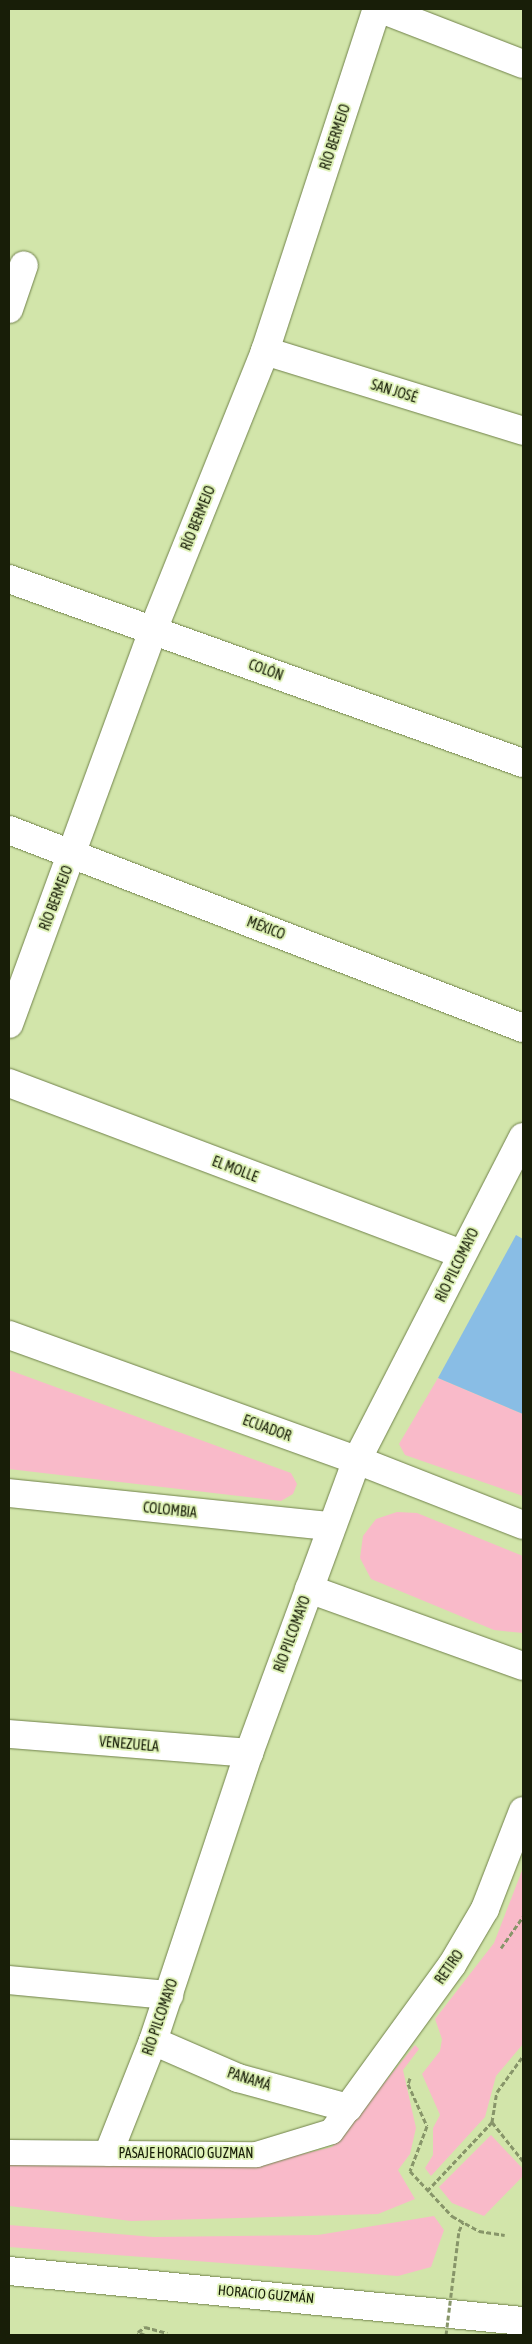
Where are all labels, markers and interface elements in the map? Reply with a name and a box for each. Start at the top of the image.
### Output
street label: RÍO BERMEJO [316,102,354,172]
street label: SAN JOSÉ [369,376,419,406]
street label: RÍO BERMEJO [177,483,219,553]
street label: COLÓN [246,656,286,684]
street label: RÍO BERMEJO [36,863,76,933]
street label: MÉXICO [245,913,287,943]
street label: EL MOLLE [210,1153,260,1185]
street label: RÍO PILCOMAYO [432,1225,482,1305]
street label: ECUADOR [240,1411,294,1445]
street label: COLOMBIA [142,1499,198,1521]
street label: RÍO PILCOMAYO [270,1594,314,1674]
street label: VENEZUELA [98,1733,160,1755]
street label: RETIRO [431,1947,467,1987]
street label: RÍO PILCOMAYO [139,1976,181,2058]
street label: PANAMÁ [225,2064,273,2094]
street label: PASAJE HORACIO GUZMAN [119,2145,253,2161]
street label: HORACIO GUZMÁN [217,2281,315,2307]

